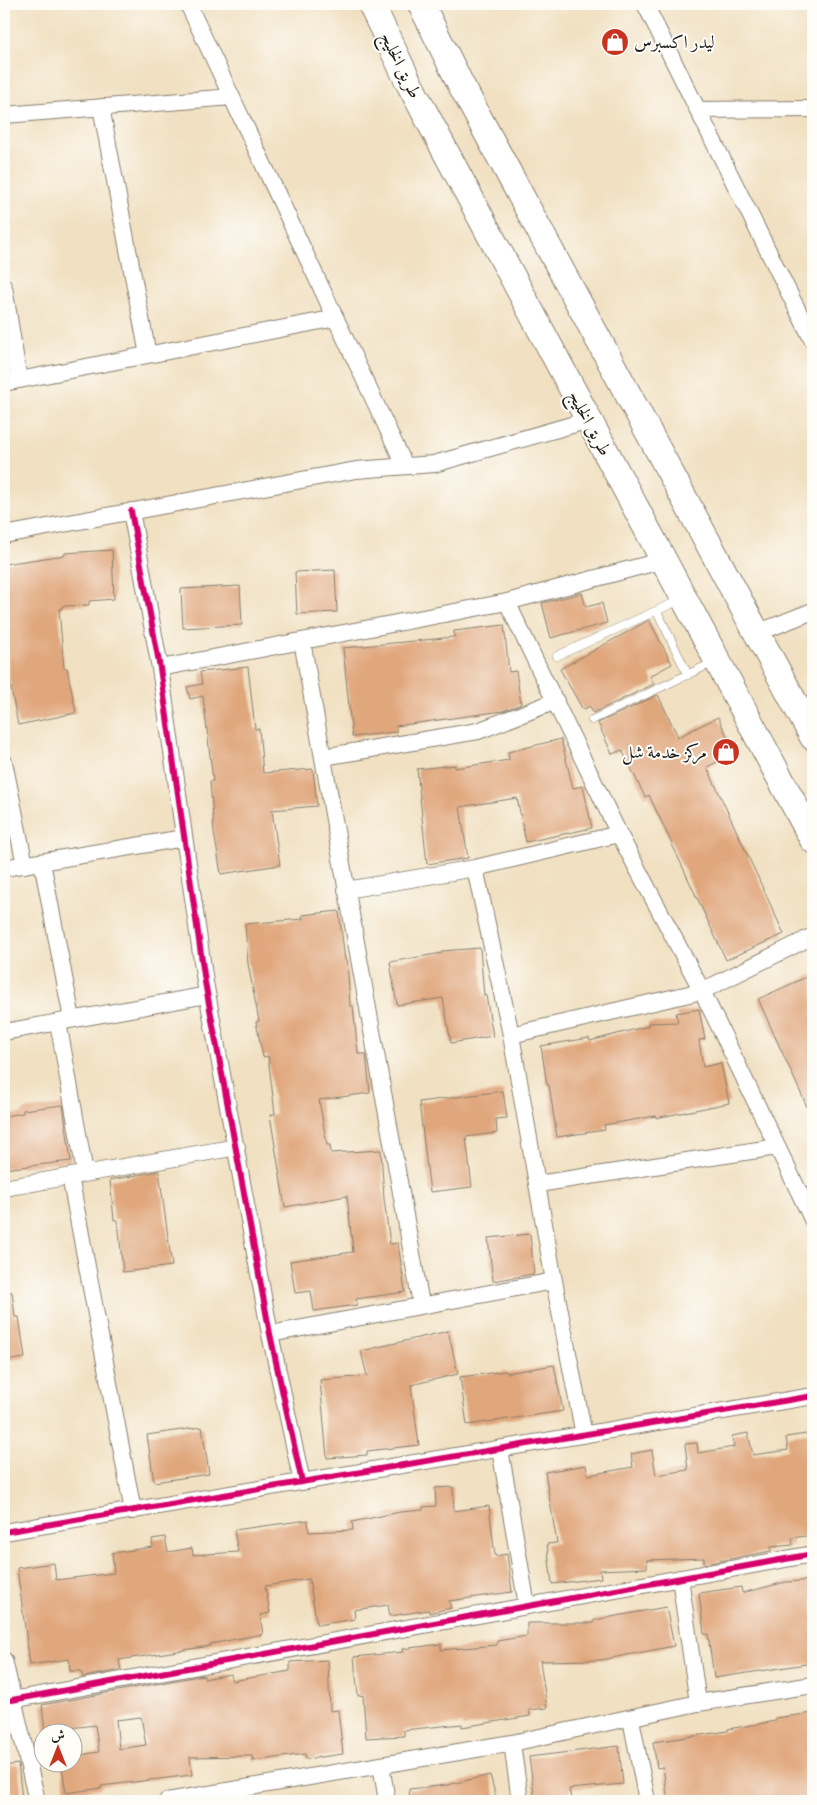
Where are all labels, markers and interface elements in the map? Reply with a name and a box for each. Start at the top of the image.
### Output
shop icon: ليدر اكسبرس [600,27,630,57]
street label: طريق الخليج [371,28,427,104]
place label: ليدر اكسبرس [634,31,715,56]
street label: طريق الخليج [559,386,616,462]
shop icon: مركز خدمة شل [711,737,741,767]
place label: مركز خدمة شل [622,741,707,766]
north arrow [32,1722,82,1772]
text: ش [51,1727,65,1746]

